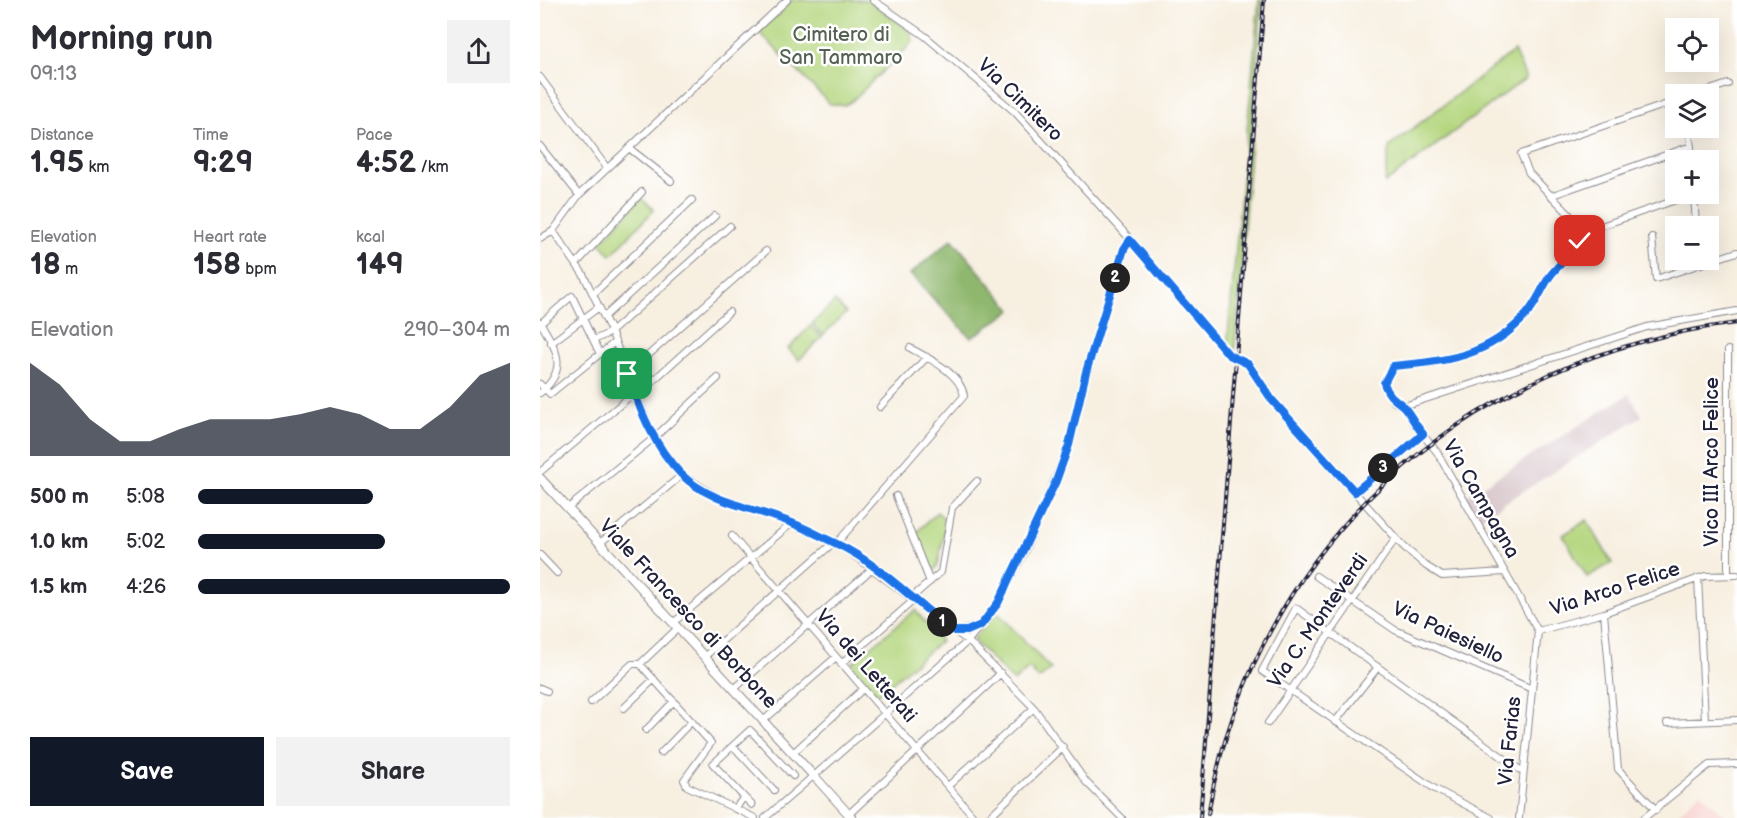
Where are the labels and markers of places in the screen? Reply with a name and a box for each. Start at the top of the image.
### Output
pin [1554,215,1605,266]
pin: 2 [1100,263,1130,293]
pin [601,348,652,399]
pin: 3 [1368,453,1398,483]
pin: 1 [927,607,957,637]

